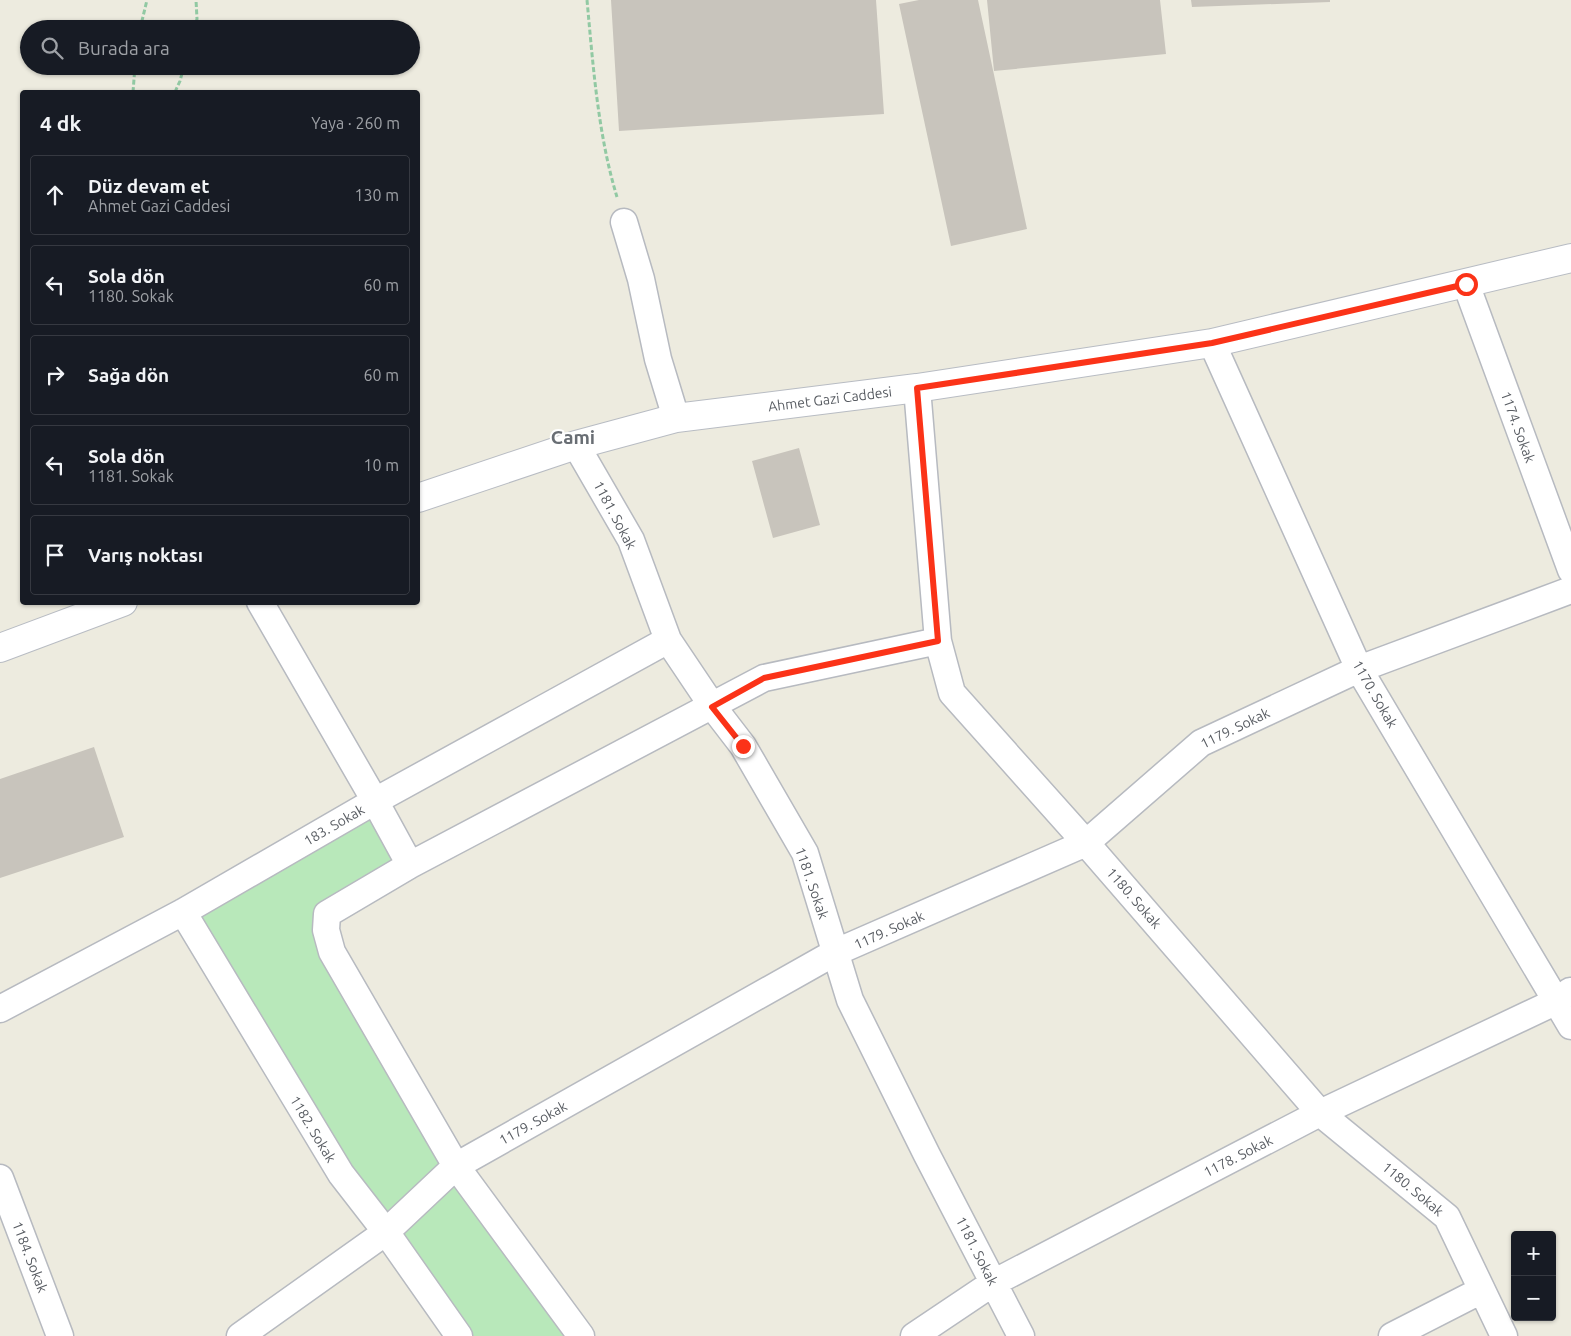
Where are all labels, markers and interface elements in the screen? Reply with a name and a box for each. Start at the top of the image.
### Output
search box [20,20,420,75]
icon: search [38,34,66,62]
text: Burada ara [78,37,170,59]
text: 4 dk [40,111,81,135]
text: Yaya · 260 m [311,114,400,132]
text: Düz devam et [88,175,209,197]
icon: ahead [41,181,69,209]
text: 130 m [354,186,399,204]
text: Ahmet Gazi Caddesi [88,197,230,215]
text: Sola dön [88,265,165,287]
icon: left [41,271,69,299]
route start [1455,273,1478,296]
text: 60 m [363,276,399,294]
text: 1180. Sokak [88,287,174,305]
icon: right [41,361,69,389]
text: Sağa dön [88,364,169,386]
text: 60 m [363,366,399,384]
street label: Ahmet Gazi Caddesi [767,383,893,415]
street label: 1174. Sokak [1498,389,1538,465]
district label: Cami [551,426,595,448]
text: Sola dön [88,445,165,467]
icon: left [41,451,69,479]
text: 10 m [363,456,399,474]
text: 1181. Sokak [88,467,174,485]
street label: 1181. Sokak [590,478,640,552]
icon: arrive [41,541,69,569]
text: Varış noktası [88,544,203,566]
street label: 1170. Sokak [1349,657,1401,731]
street label: 1179. Sokak [1198,704,1272,752]
route end [732,735,755,758]
street label: 183. Sokak [301,801,367,849]
street label: 1181. Sokak [792,845,832,921]
street label: 1180. Sokak [1103,864,1165,932]
street label: 1179. Sokak [851,907,927,953]
street label: 1182. Sokak [287,1093,339,1165]
street label: 1179. Sokak [496,1098,570,1148]
street label: 1178. Sokak [1201,1132,1275,1180]
street label: 1180. Sokak [1379,1159,1447,1219]
street label: 1181. Sokak [953,1214,1001,1288]
street label: 1184. Sokak [9,1219,51,1295]
map controls [1511,1231,1556,1321]
button: + [1511,1231,1556,1276]
button: − [1511,1276,1556,1321]

